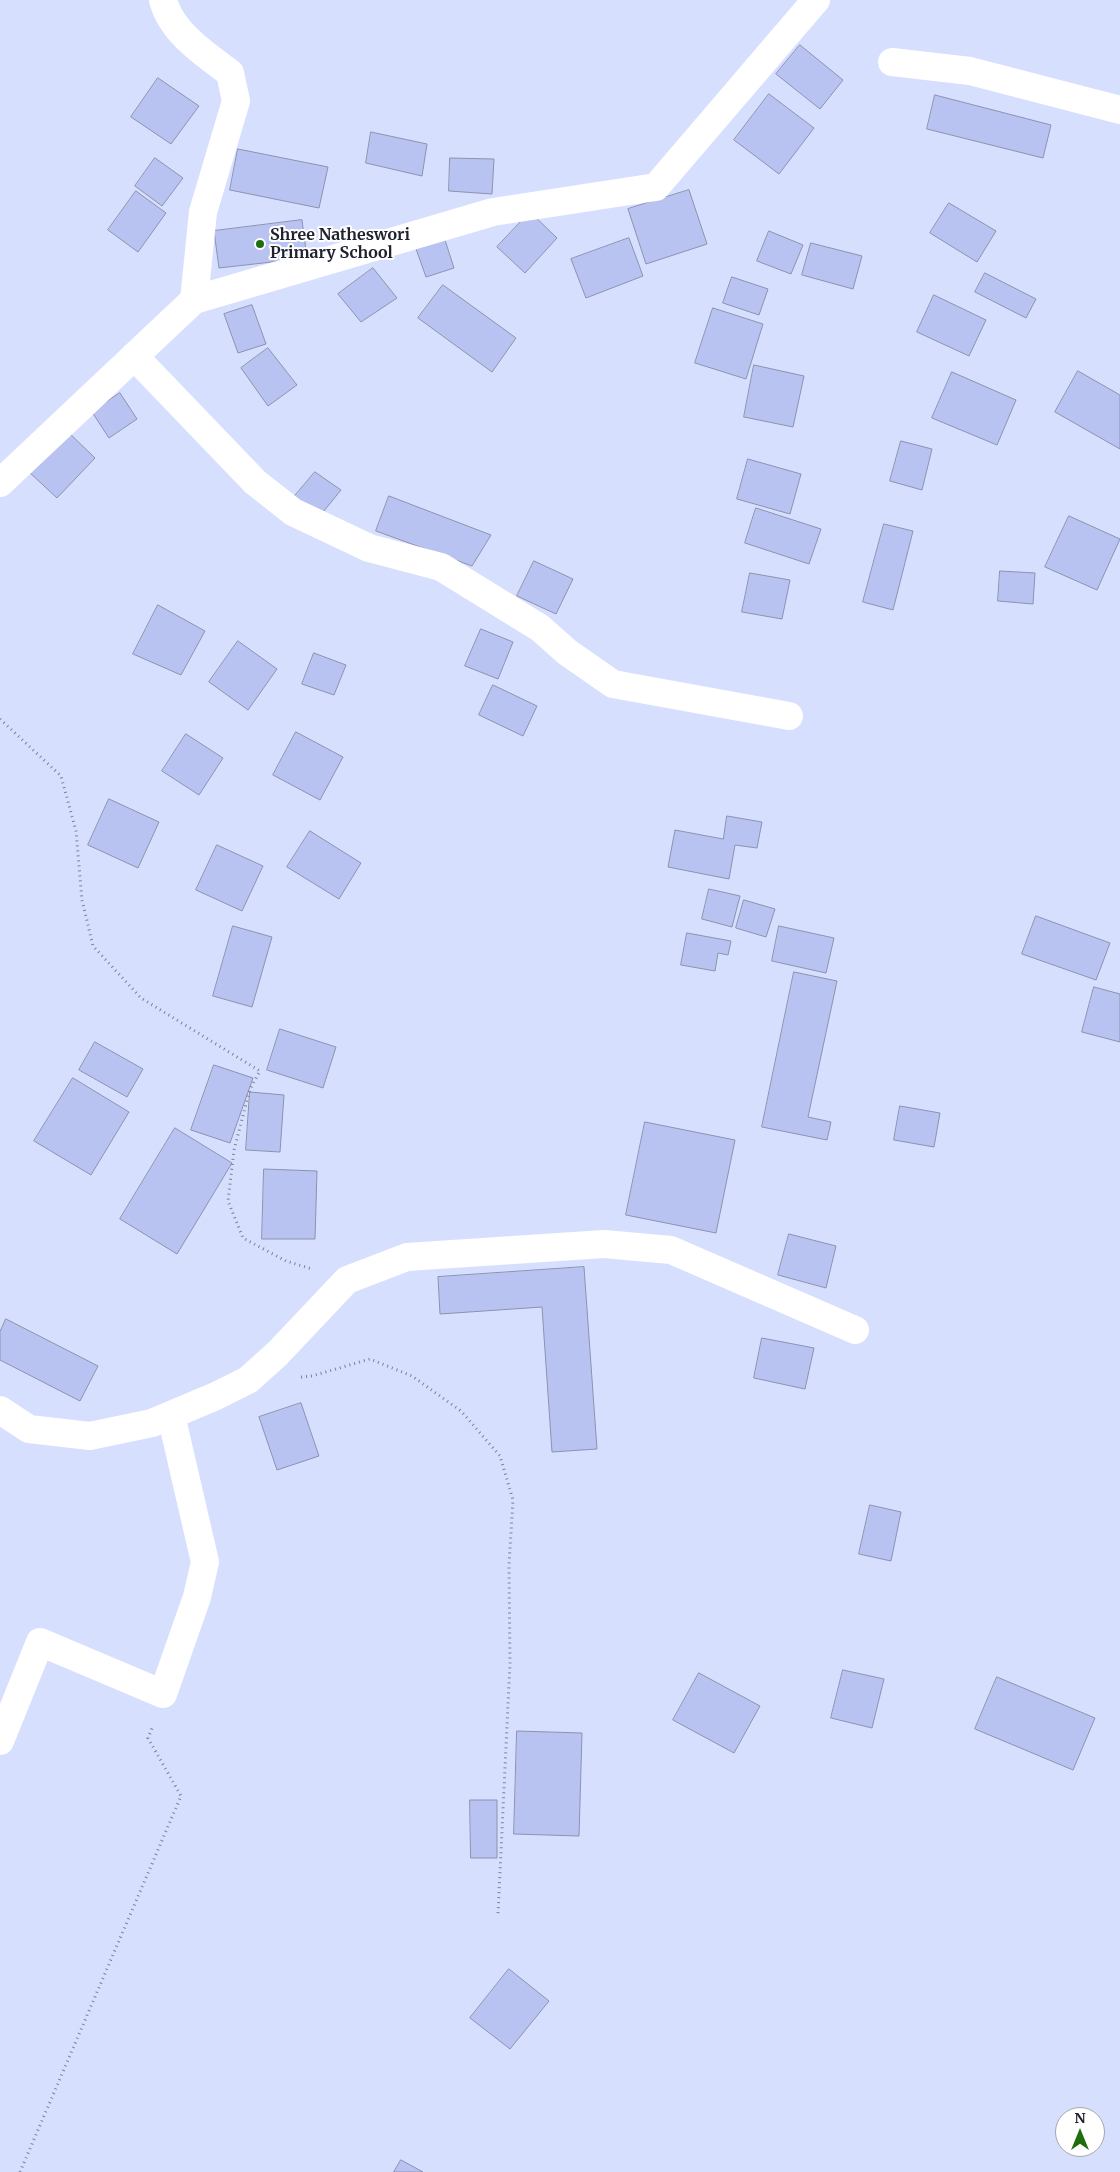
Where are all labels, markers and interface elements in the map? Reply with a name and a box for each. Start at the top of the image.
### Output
place label: Shree Natheswori Primary School [270,225,410,263]
marker: Shree Natheswori Primary School [254,238,266,250]
north arrow [1055,2107,1105,2157]
text: N [1074,2109,1086,2127]

